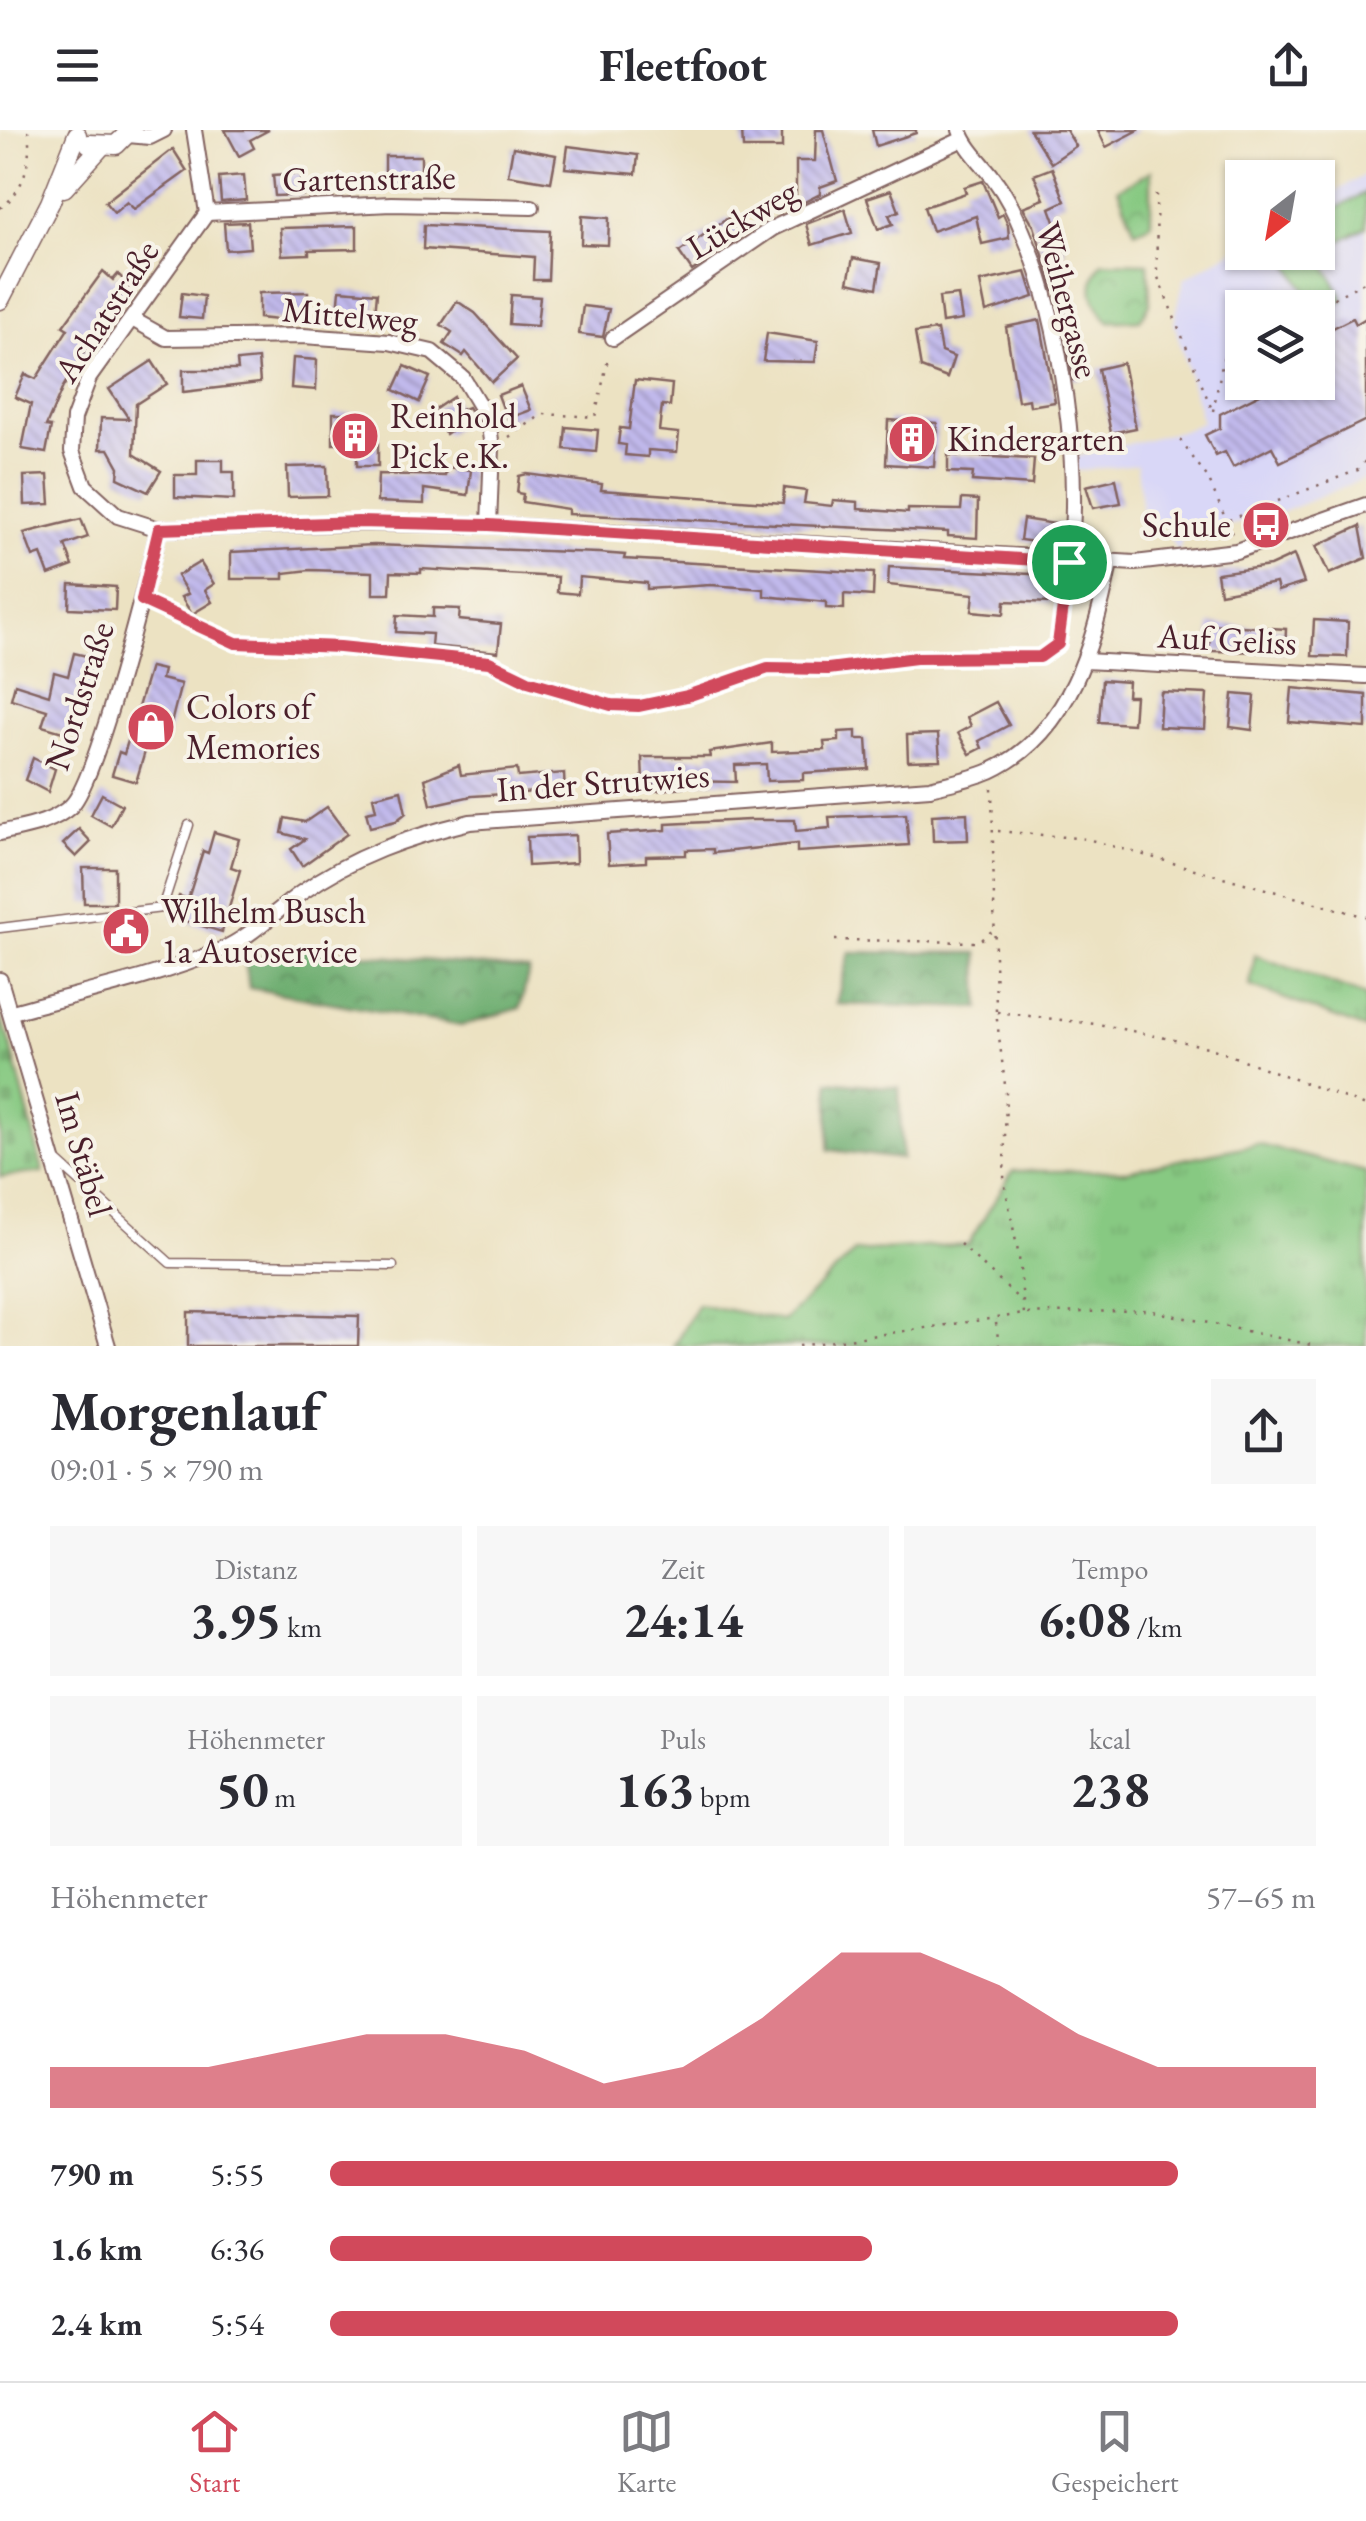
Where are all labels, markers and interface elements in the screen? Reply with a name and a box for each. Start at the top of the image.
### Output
text: Fleetfoot [599,36,767,94]
icon: menu [50,38,105,93]
icon: share [1261,38,1316,93]
street label: Gartenstraße [282,153,456,202]
north arrow [1225,160,1335,270]
map controls [1225,160,1335,400]
street label: Lückweg [678,168,806,269]
street label: Weihergasse [1026,217,1111,383]
street label: Achatstraße [42,231,168,391]
street label: Mittelweg [280,286,421,343]
button: layers [1225,290,1335,400]
place label: Reinhold Pick e.K. [390,393,517,478]
building icon: Reinhold Pick e.K. [329,410,381,462]
building icon: Kindergarten [886,413,938,465]
place label: Kindergarten [947,416,1125,461]
bus stop icon: Schule [1240,499,1292,551]
place label: Schule [1142,502,1231,547]
pin [1027,520,1112,605]
icon: arrive [1042,535,1097,590]
street label: Auf Geliss [1155,612,1298,665]
street label: Nordstraße [33,616,124,776]
place label: Colors of Memories [186,684,320,769]
shop icon: Colors of Memories [125,701,177,753]
street label: In der Strutwies [495,752,711,811]
place label: Wilhelm Busch 1a Autoservice [161,888,366,973]
public building icon: Wilhelm Busch 1a Autoservice [100,905,152,957]
street label: Im Stäbel [45,1086,124,1221]
text: Morgenlauf [50,1375,321,1446]
button: share [1211,1379,1316,1484]
text: 09:01 · 5 × 790 m [50,1448,263,1490]
text: Distanz [215,1551,297,1587]
text: Zeit [661,1551,705,1587]
text: Tempo [1072,1551,1148,1587]
text: 3.95 [190,1587,282,1652]
text: 24:14 [623,1587,743,1652]
text: 6:08 [1037,1587,1131,1652]
text: km [282,1609,322,1645]
text: /km [1131,1609,1183,1645]
text: Höhenmeter [187,1721,325,1757]
text: Puls [660,1721,706,1757]
text: kcal [1089,1721,1131,1757]
text: 50 [216,1757,269,1822]
text: 163 [615,1757,695,1822]
text: 238 [1070,1757,1150,1822]
text: m [269,1779,296,1815]
text: bpm [695,1779,751,1815]
text: Höhenmeter [50,1876,208,1918]
text: 57–65 m [1206,1876,1316,1918]
text: 790 m [50,2153,134,2195]
text: 5:55 [210,2153,264,2195]
text: 1.6 km [50,2228,143,2270]
text: 6:36 [210,2228,264,2270]
text: 2.4 km [50,2303,143,2345]
text: 5:54 [210,2303,264,2345]
tab: Start [187,2404,242,2500]
tab: Karte [617,2404,676,2500]
tab: Gespeichert [1051,2404,1179,2500]

